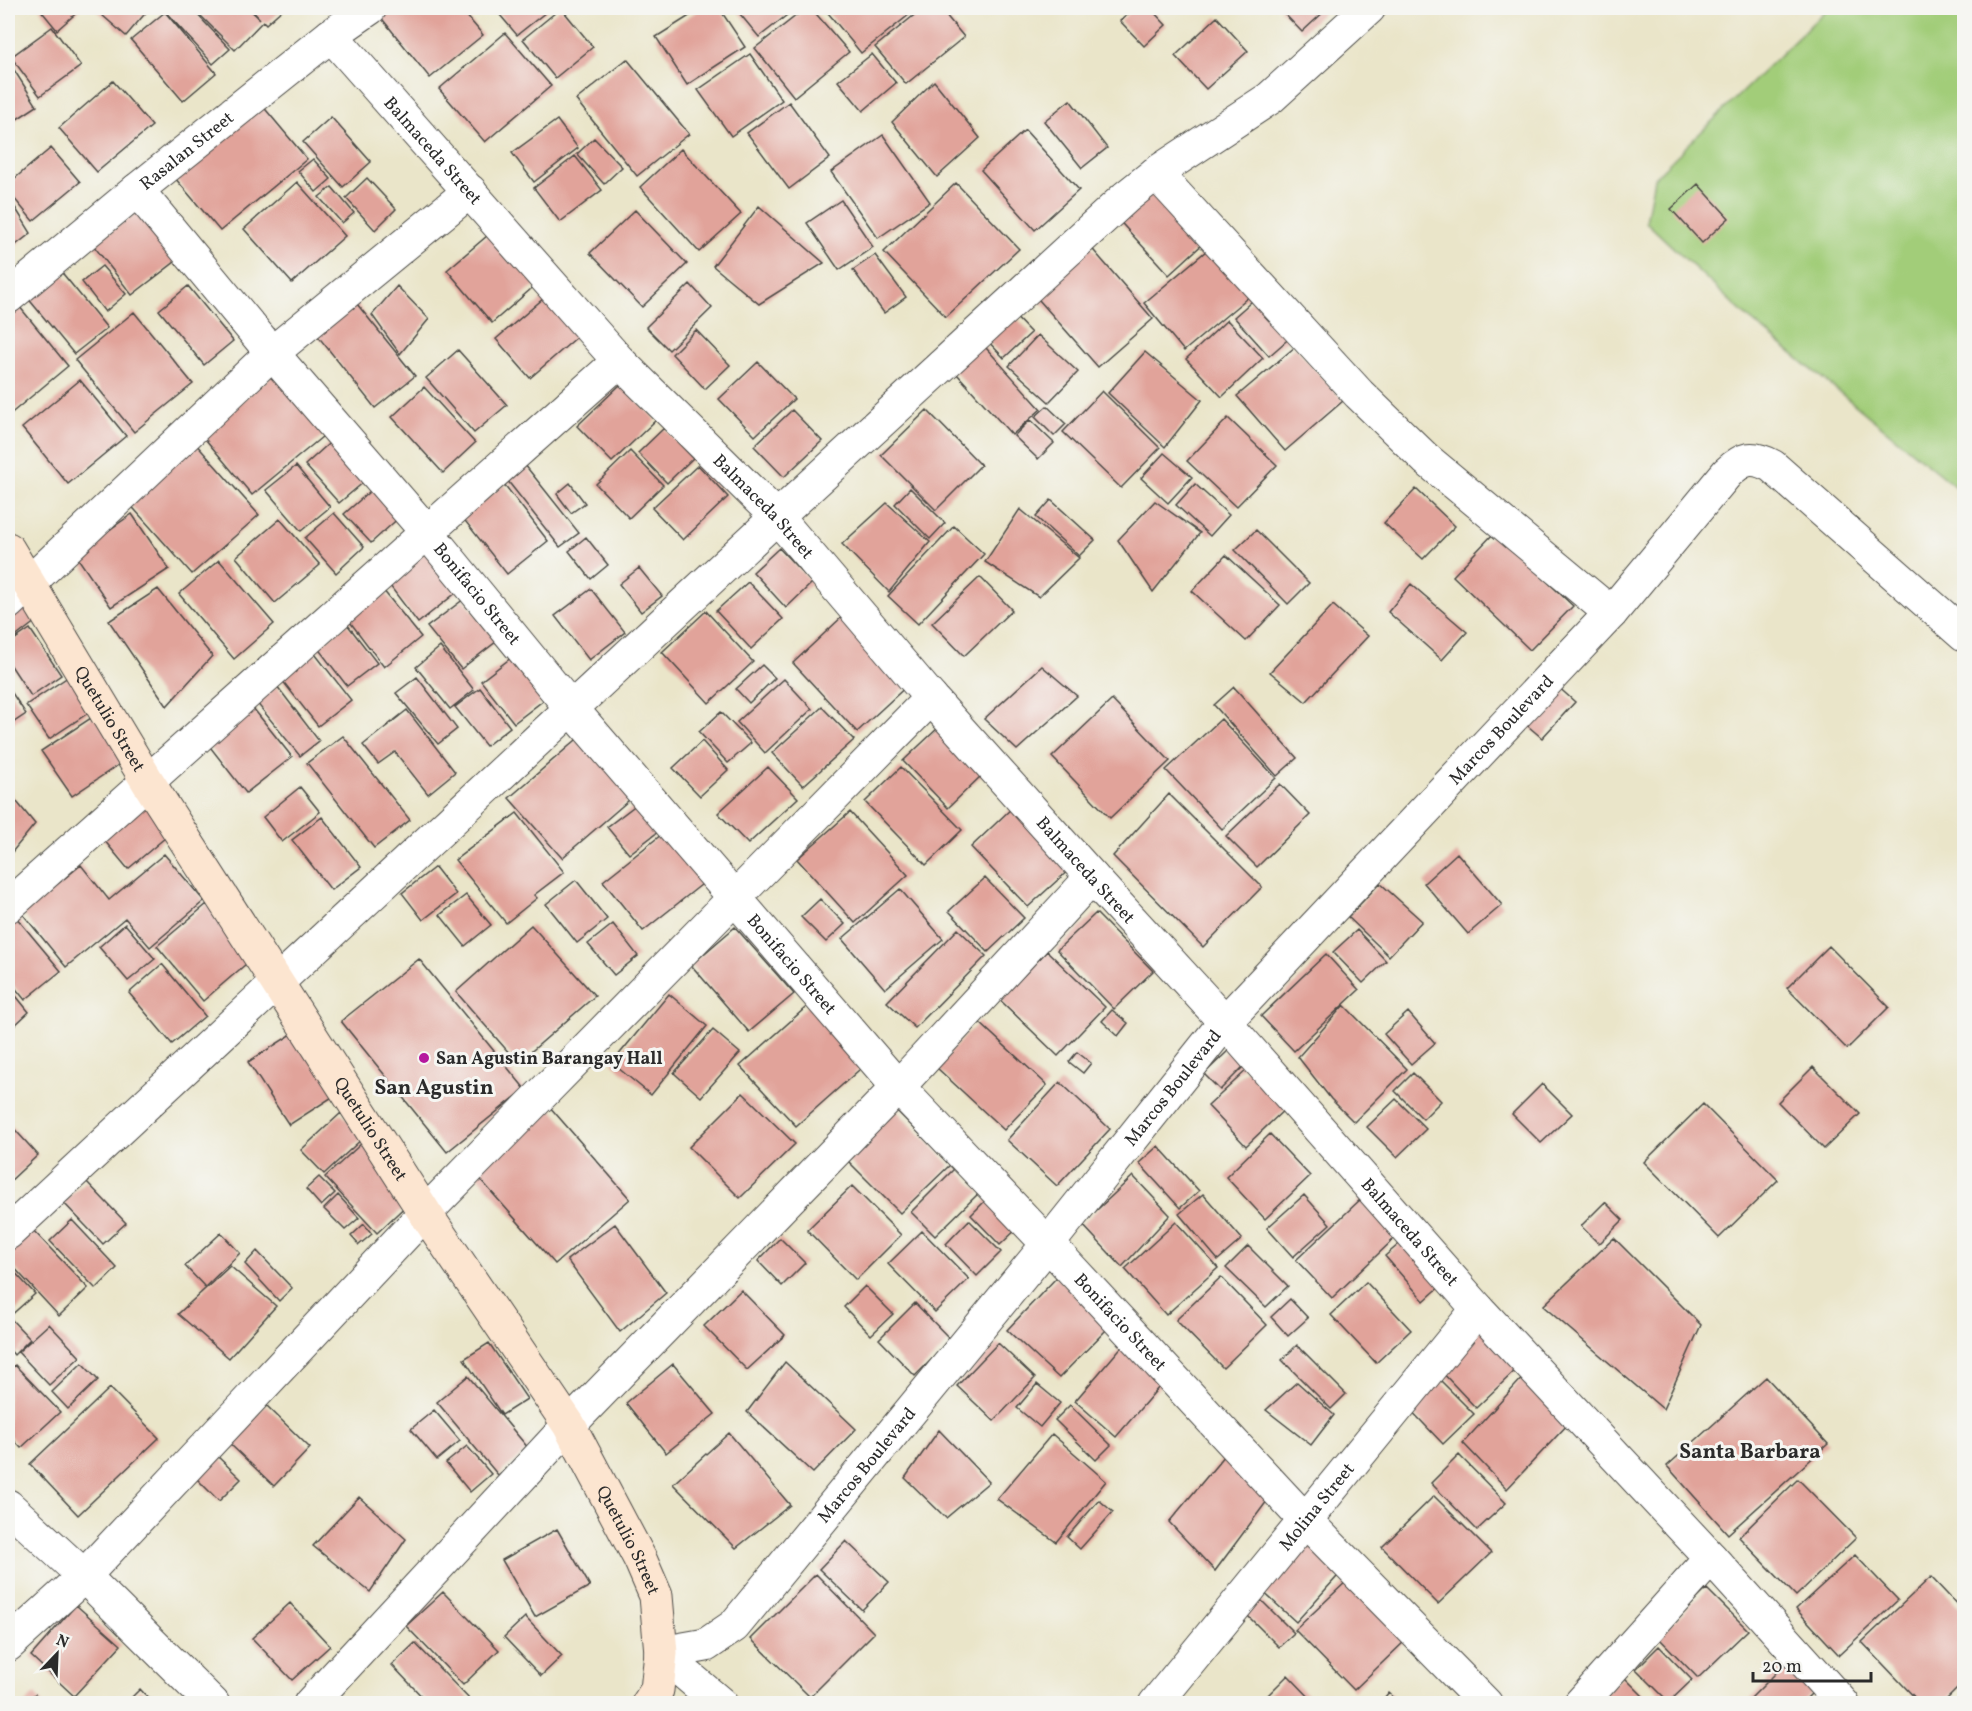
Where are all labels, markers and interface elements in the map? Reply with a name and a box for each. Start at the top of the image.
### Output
street label: Balmaceda Street [377,92,487,211]
street label: Rasalan Street [135,106,240,197]
street label: Balmaceda Street [706,449,819,565]
street label: Bonifacio Street [427,538,526,651]
street label: Quetulio Street [67,662,150,777]
street label: Marcos Boulevard [1444,670,1560,791]
street label: Balmaceda Street [1029,812,1140,930]
street label: Bonifacio Street [740,909,841,1021]
street label: Marcos Boulevard [1119,1025,1228,1152]
place label: San Agustin Barangay Hall [436,1047,663,1072]
marker: San Agustin Barangay Hall [417,1051,431,1065]
street label: Quetulio Street [327,1072,412,1187]
district label: San Agustin [374,1074,494,1103]
street label: Balmaceda Street [1354,1173,1464,1293]
street label: Bonifacio Street [1067,1268,1172,1378]
street label: Marcos Boulevard [812,1403,923,1529]
district label: Santa Barbara [1679,1438,1821,1467]
street label: Molina Street [1274,1458,1361,1557]
street label: Quetulio Street [589,1481,665,1599]
north arrow [27,1624,87,1684]
text: N [52,1630,72,1655]
scale bar [1753,1645,1872,1683]
text: 20 m [1762,1655,1802,1680]

